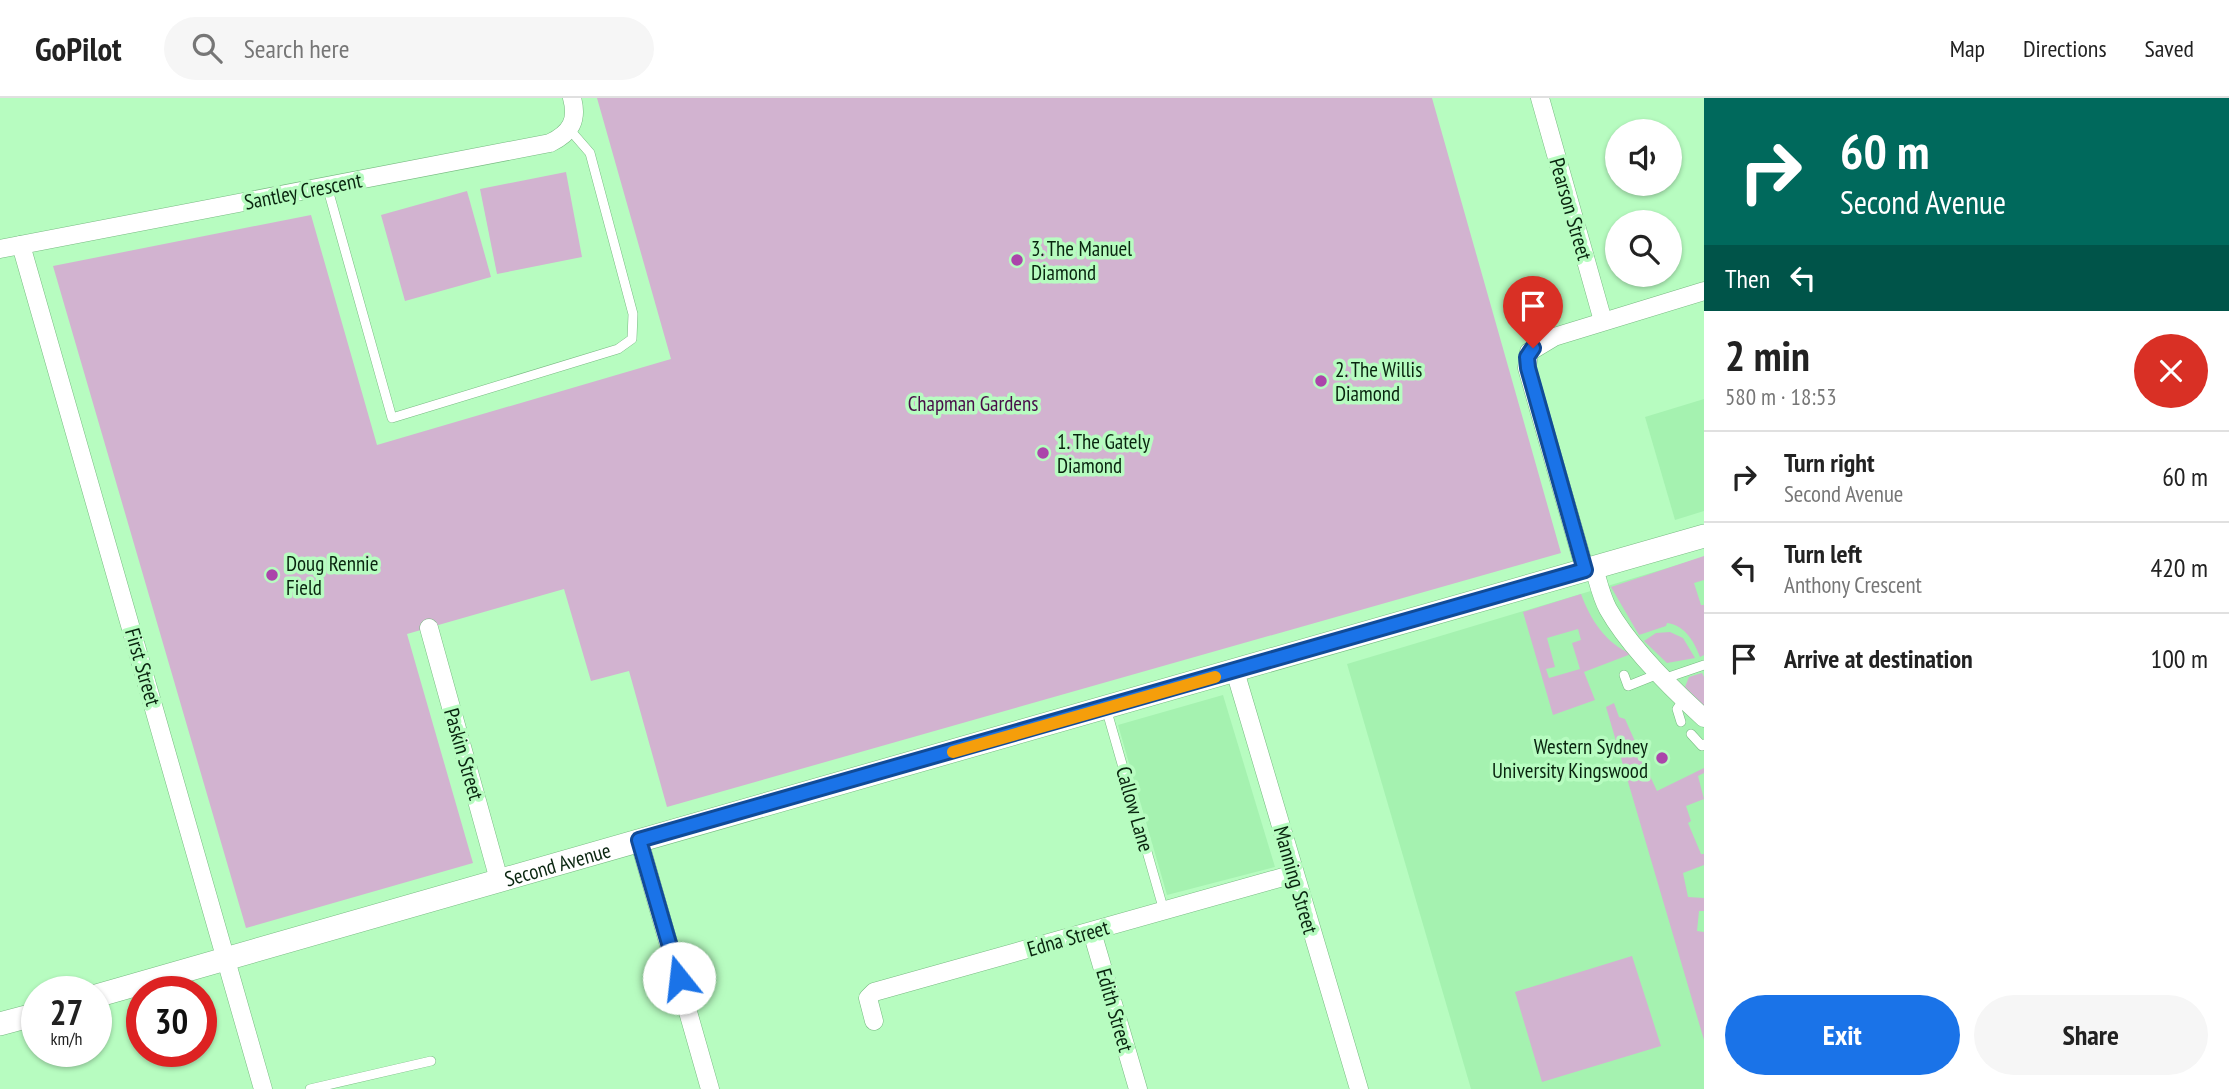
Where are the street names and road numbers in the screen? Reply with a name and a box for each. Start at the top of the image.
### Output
street label: Pearson Street [1544,155,1599,263]
street label: Santley Crescent [242,166,364,216]
street label: First Street [119,625,167,709]
street label: Paskin Street [438,705,490,803]
street label: Callow Lane [1110,763,1160,855]
street label: Manning Street [1268,823,1324,937]
street label: Second Avenue [501,836,614,892]
street label: Edna Street [1024,913,1112,963]
street label: Edith Street [1090,965,1140,1055]

